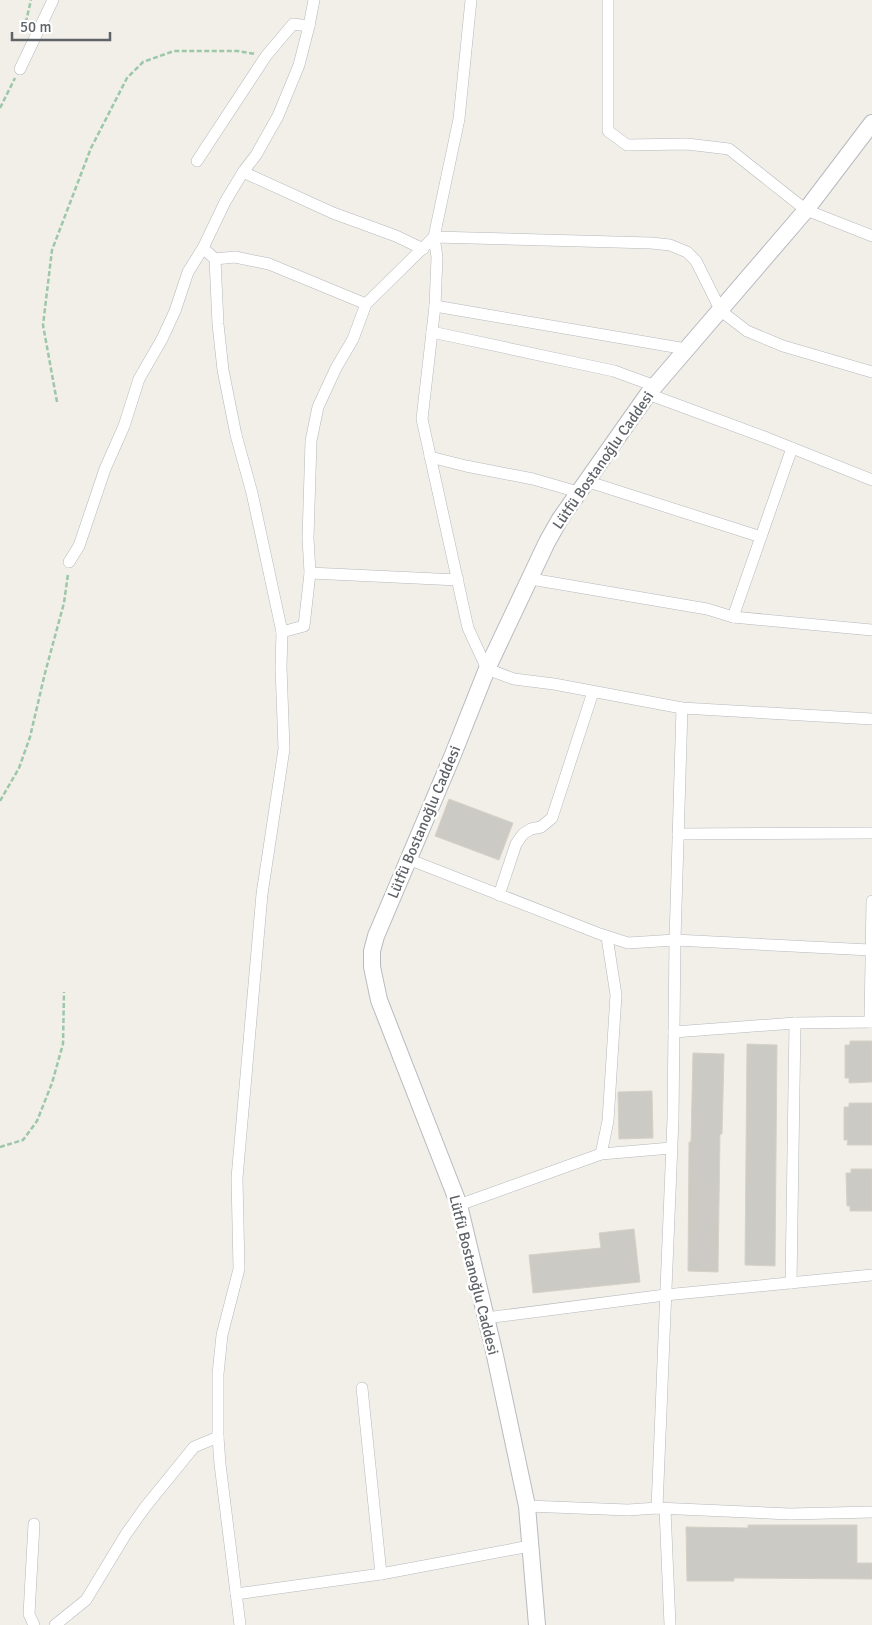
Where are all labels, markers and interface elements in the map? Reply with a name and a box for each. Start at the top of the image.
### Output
scale bar [12,10,110,42]
text: 50 m [20,18,51,36]
street label: Lütfü Bostanoğlu Caddesi [549,388,657,532]
street label: Lütfü Bostanoğlu Caddesi [384,743,464,901]
street label: Lütfü Bostanoğlu Caddesi [445,1193,503,1357]

